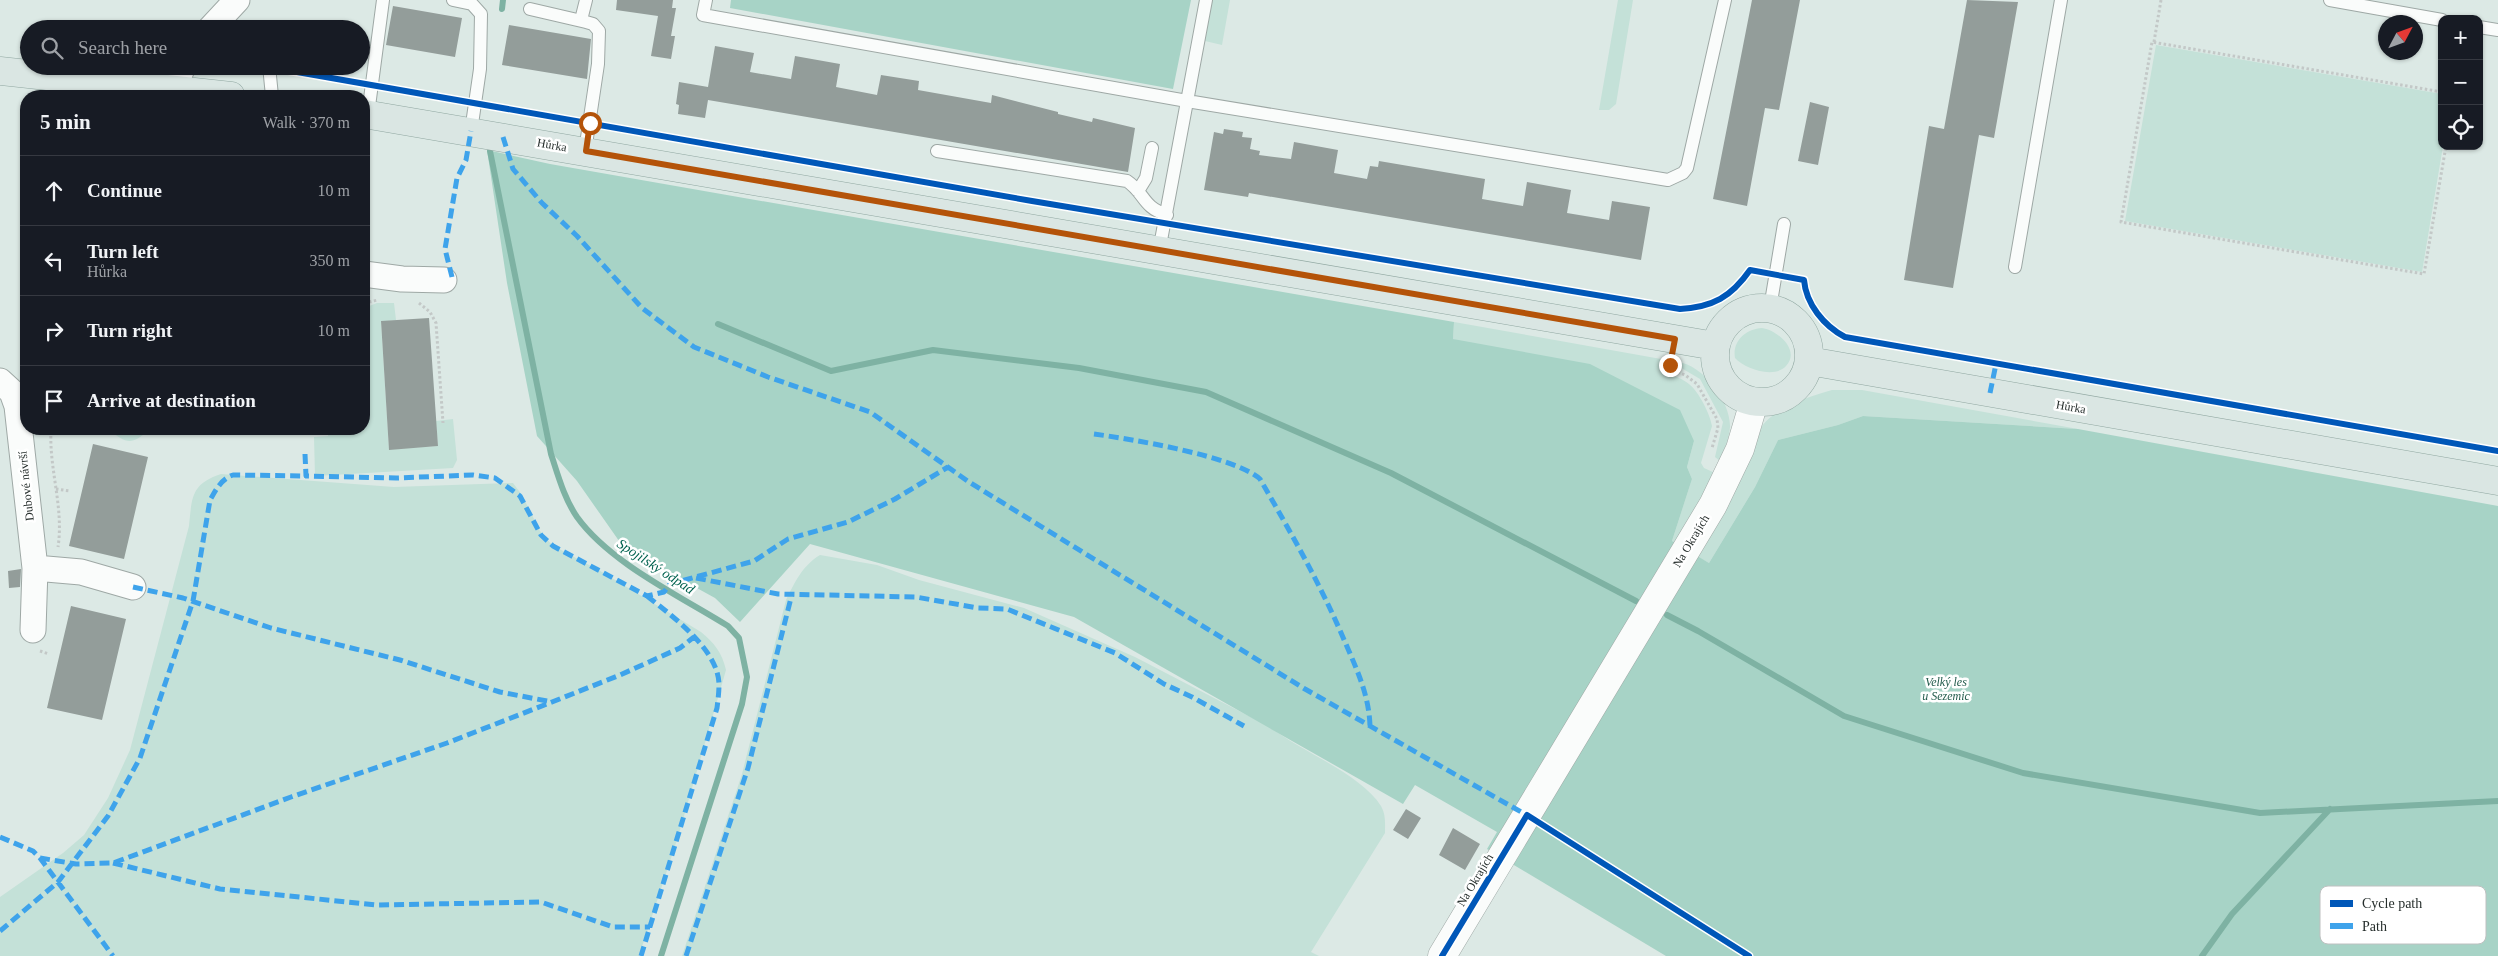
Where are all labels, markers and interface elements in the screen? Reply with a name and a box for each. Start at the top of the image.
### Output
north arrow [2378,15,2423,60]
map controls [2438,15,2483,150]
button: + [2438,15,2483,60]
search box [20,20,370,75]
icon: search [38,34,66,62]
text: Search here [78,37,167,58]
button: − [2438,60,2483,105]
button: locate [2438,105,2483,150]
text: 5 min [40,110,91,134]
route start [579,112,602,135]
text: Walk · 370 m [263,114,350,131]
street label: Hůrka [536,136,569,155]
icon: ahead [40,177,68,205]
text: Continue [87,180,162,201]
text: 10 m [318,182,350,199]
text: Turn left [87,241,159,262]
icon: left [40,247,68,275]
text: 350 m [310,252,350,269]
text: Hůrka [87,263,127,280]
icon: right [40,317,68,345]
text: Turn right [87,320,172,341]
text: 10 m [318,322,350,339]
route end [1659,354,1682,377]
icon: arrive [40,387,68,415]
text: Arrive at destination [87,390,256,411]
street label: Hůrka [2055,398,2088,417]
street label: Dubové návrší [15,450,37,522]
street label: Na Okrajích [1670,512,1712,570]
water label: Spojilský odpad [614,536,698,598]
park label: Velký les u Sezemic [1922,675,1970,703]
street label: Na Okrajích [1454,851,1496,909]
legend [2320,886,2486,944]
text: Cycle path [2362,896,2422,911]
text: Path [2362,919,2387,934]

